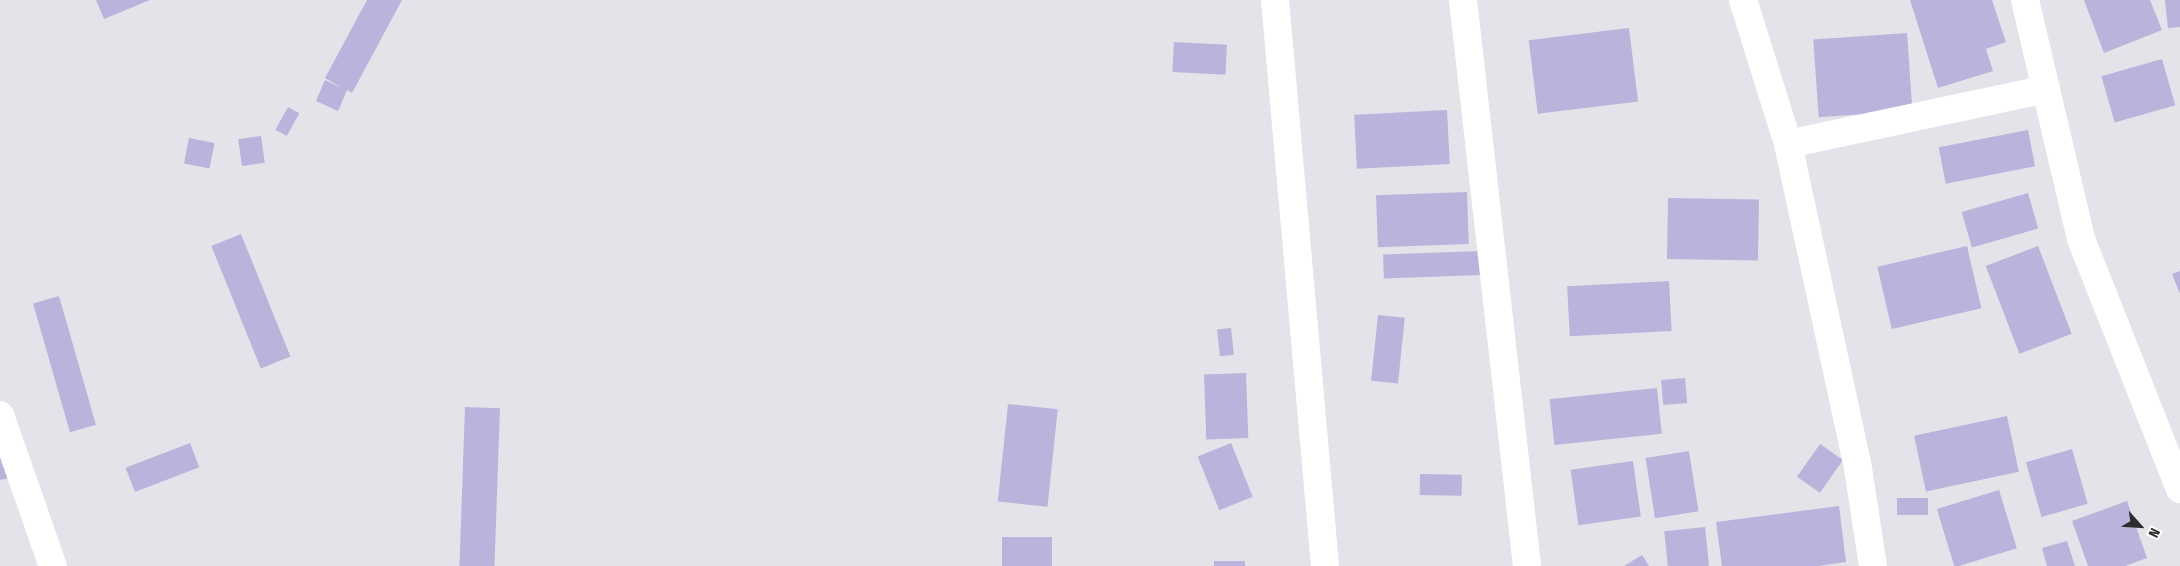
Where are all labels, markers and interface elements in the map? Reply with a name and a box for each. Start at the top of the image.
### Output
north arrow [2115,501,2165,551]
text: N [2144,525,2163,540]

